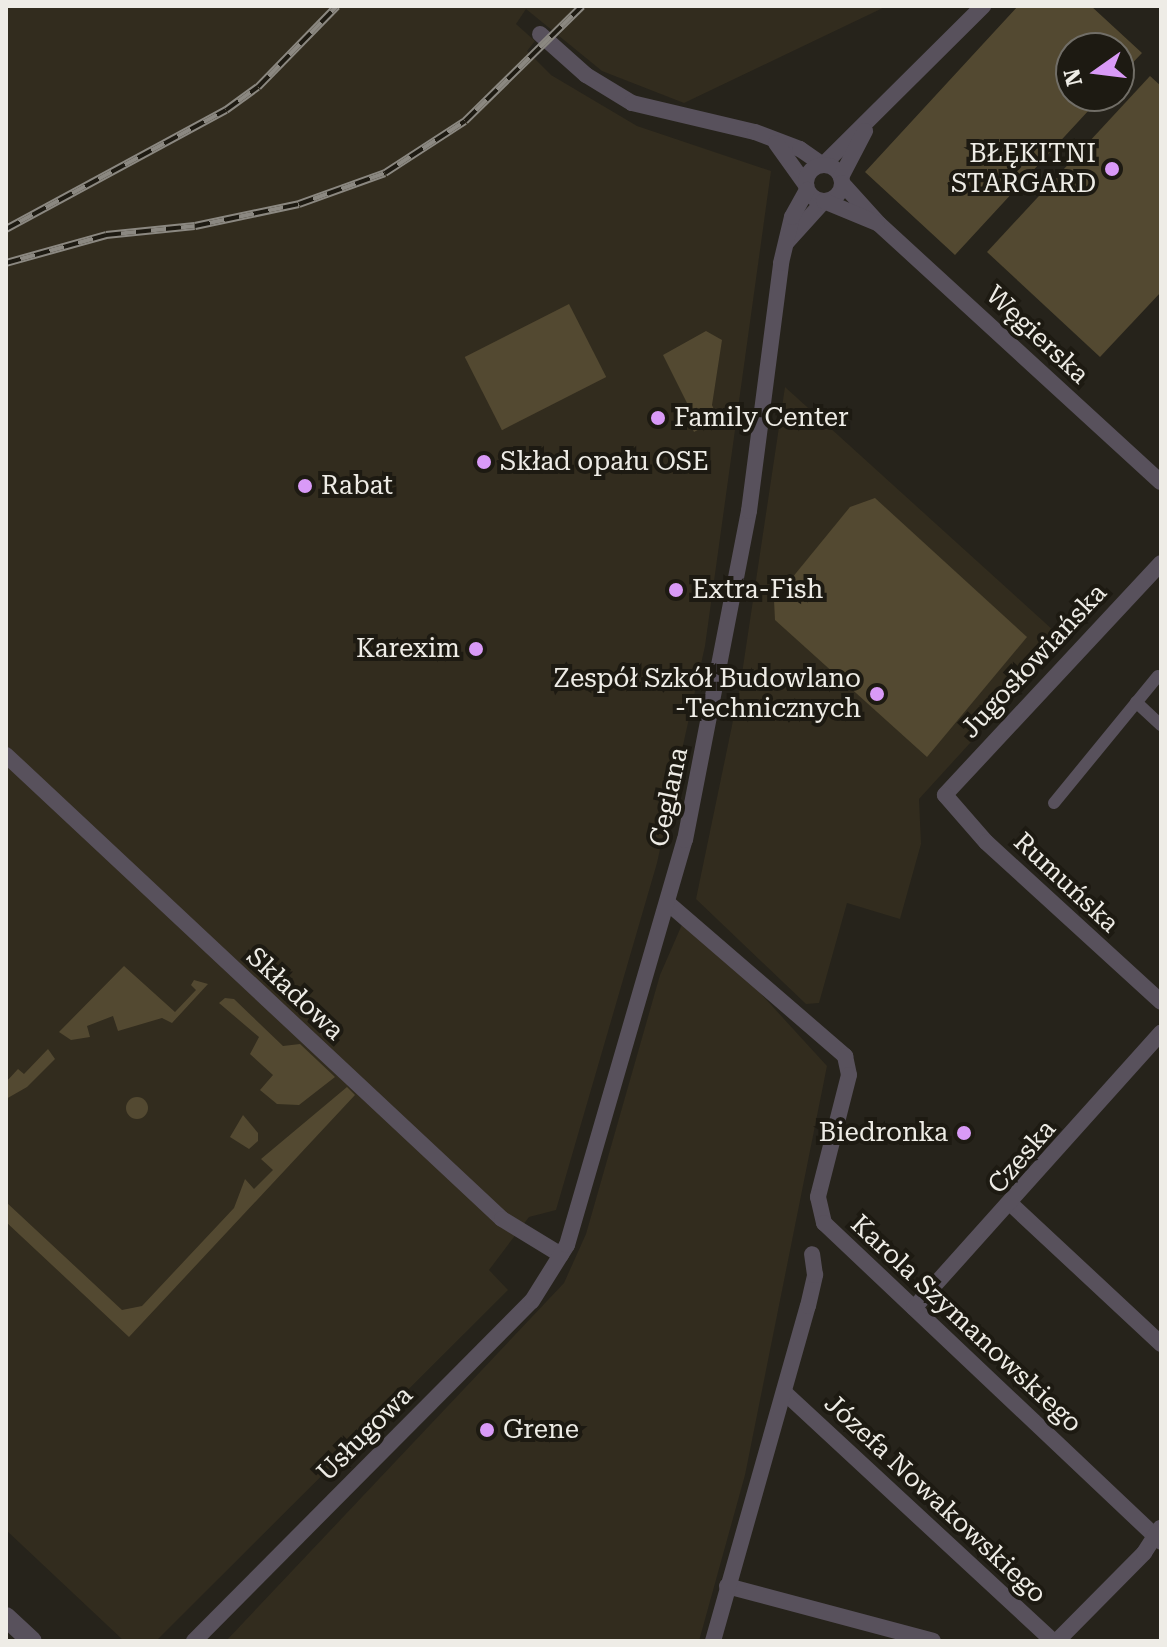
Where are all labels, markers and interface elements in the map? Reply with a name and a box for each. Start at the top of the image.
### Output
north arrow [1055,32,1135,112]
text: N [1059,66,1087,89]
place label: BŁĘKITNI STARGARD [951,138,1096,200]
marker: BŁĘKITNI STARGARD [1103,160,1121,178]
street label: Węgierska [979,279,1095,391]
place label: Family Center [674,402,849,434]
marker: Family Center [649,409,667,427]
place label: Skład opału OSE [500,446,709,478]
marker: Skład opału OSE [475,453,493,471]
place label: Rabat [321,470,393,502]
marker: Rabat [296,477,314,495]
place label: Extra-Fish [692,574,823,606]
street label: Jugosłowiańska [955,577,1113,745]
marker: Extra-Fish [667,581,685,599]
place label: Karexim [356,633,460,665]
marker: Karexim [467,640,485,658]
place label: Zespół Szkół Budowlano -Technicznych [554,663,861,724]
marker: Zespół Szkół Budowlano -Technicznych [868,685,886,703]
street label: Ceglana [643,745,695,849]
street label: Rumuńska [1007,826,1125,940]
street label: Składowa [240,941,350,1047]
street label: Czeska [982,1114,1062,1200]
place label: Biedronka [819,1117,948,1149]
marker: Biedronka [955,1124,973,1142]
street label: Karola Szymanowskiego [844,1209,1088,1439]
street label: Usługowa [311,1380,419,1488]
street label: Józefa Nowakowskiego [818,1388,1052,1610]
place label: Grene [503,1414,579,1446]
marker: Grene [478,1421,496,1439]

